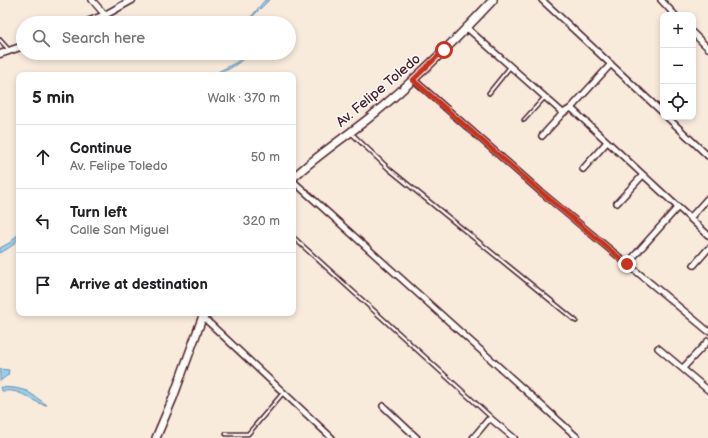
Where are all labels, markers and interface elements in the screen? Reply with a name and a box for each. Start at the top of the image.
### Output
map controls [660,12,696,120]
button: + [660,12,696,48]
search box [16,16,296,60]
icon: search [30,27,52,49]
text: Search here [62,29,145,48]
route start [435,41,453,59]
button: − [660,48,696,84]
street label: Av. Felipe Toledo [333,50,424,131]
button: locate [660,84,696,120]
text: 5 min [32,88,75,108]
text: Walk · 370 m [207,90,280,106]
text: Continue [70,139,132,158]
icon: ahead [32,146,54,168]
text: 50 m [251,149,280,165]
text: Av. Felipe Toledo [70,158,168,174]
text: Turn left [70,203,127,222]
icon: left [32,210,54,232]
text: 320 m [242,213,280,229]
text: Calle San Miguel [70,222,169,238]
route end [618,255,636,273]
icon: arrive [32,274,54,296]
text: Arrive at destination [70,275,208,294]

